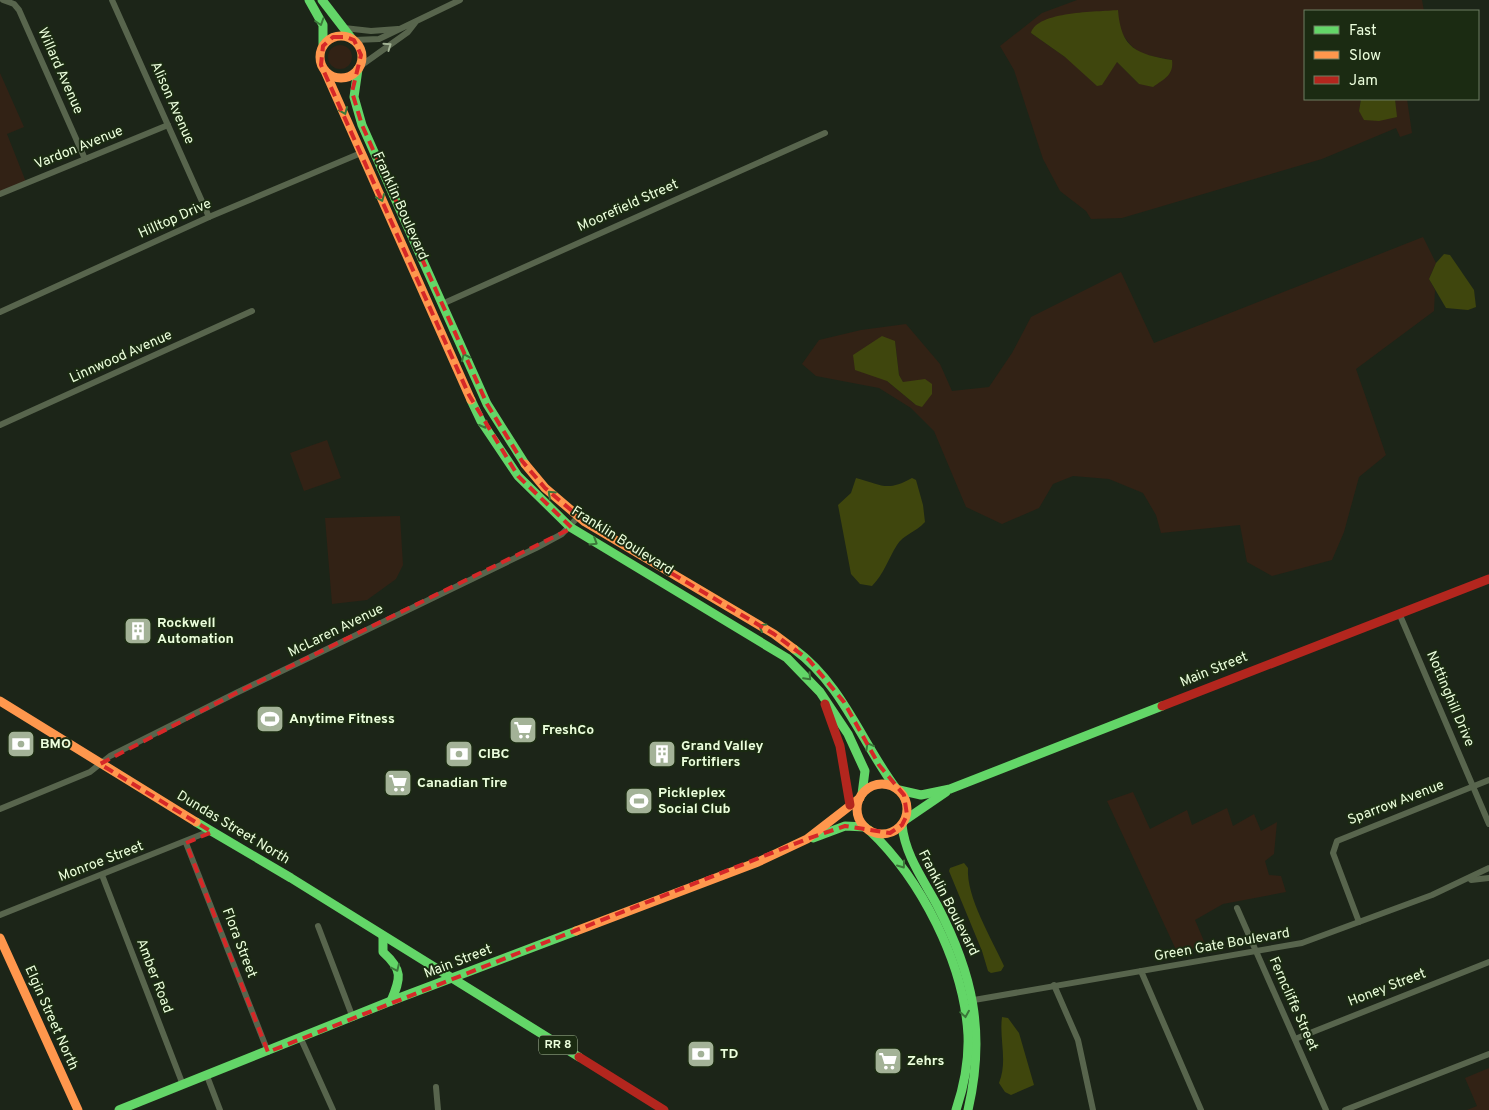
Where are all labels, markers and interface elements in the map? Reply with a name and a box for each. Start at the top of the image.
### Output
legend [1304,10,1479,100]
one-way arrow [314,17,324,25]
text: Fast [1349,22,1377,41]
street label: Willard Avenue [33,25,87,117]
one-way arrow [382,43,392,52]
text: Slow [1349,47,1381,66]
street label: Alison Avenue [146,59,198,147]
text: Jam [1349,72,1378,91]
one-way arrow [338,106,349,115]
street label: Vardon Avenue [32,123,126,173]
street label: Franklin Boulevard [369,149,431,263]
street label: Moorefield Street [575,176,681,236]
one-way arrow [374,193,385,202]
street label: Hilltop Drive [136,195,214,243]
street label: Linnwood Avenue [67,327,175,387]
one-way arrow [461,353,472,362]
one-way arrow [477,420,487,429]
one-way arrow [548,490,557,499]
street label: Franklin Boulevard [568,503,676,579]
one-way arrow [588,536,597,546]
street label: McLaren Avenue [286,601,386,661]
place label: Rockwell Automation [157,615,234,648]
building icon: Rockwell Automation [123,616,153,646]
one-way arrow [759,624,768,634]
street label: Main Street [1178,649,1250,691]
street label: Nottinghill Drive [1422,649,1478,749]
one-way arrow [802,672,811,681]
sports icon: Anytime Fitness [255,704,285,734]
place label: Anytime Fitness [289,711,395,728]
supermarket icon: FreshCo [508,715,538,745]
place label: FreshCo [542,722,594,739]
bank icon: BMO [6,729,36,759]
place label: BMO [40,736,71,753]
place label: Grand Valley Fortifiers [681,738,763,771]
bank icon: CIBC [444,739,474,769]
building icon: Grand Valley Fortifiers [647,739,677,769]
one-way arrow [865,742,875,751]
place label: CIBC [478,746,509,763]
supermarket icon: Canadian Tire [383,768,413,798]
place label: Canadian Tire [417,775,508,792]
street label: Sparrow Avenue [1345,777,1447,829]
place label: Pickleplex Social Club [658,785,731,818]
sports icon: Pickleplex Social Club [624,786,654,816]
street label: Dundas Street North [173,788,293,868]
street label: Monroe Street [56,838,146,886]
street label: Franklin Boulevard [914,847,982,959]
one-way arrow [896,860,905,869]
street label: Flora Street [218,906,260,980]
street label: Green Gate Boulevard [1153,925,1291,965]
street label: Amber Road [132,936,176,1016]
street label: Main Street [422,941,494,983]
street label: Ferncliffe Street [1265,954,1321,1054]
street label: Elgin Street North [20,963,82,1073]
one-way arrow [390,963,401,972]
street label: Honey Street [1346,965,1428,1011]
one-way arrow [960,1010,970,1018]
road number: RR 8 [539,1036,577,1054]
bank icon: TD [686,1039,716,1069]
place label: TD [720,1046,738,1063]
supermarket icon: Zehrs [873,1046,903,1076]
place label: Zehrs [907,1053,945,1070]

